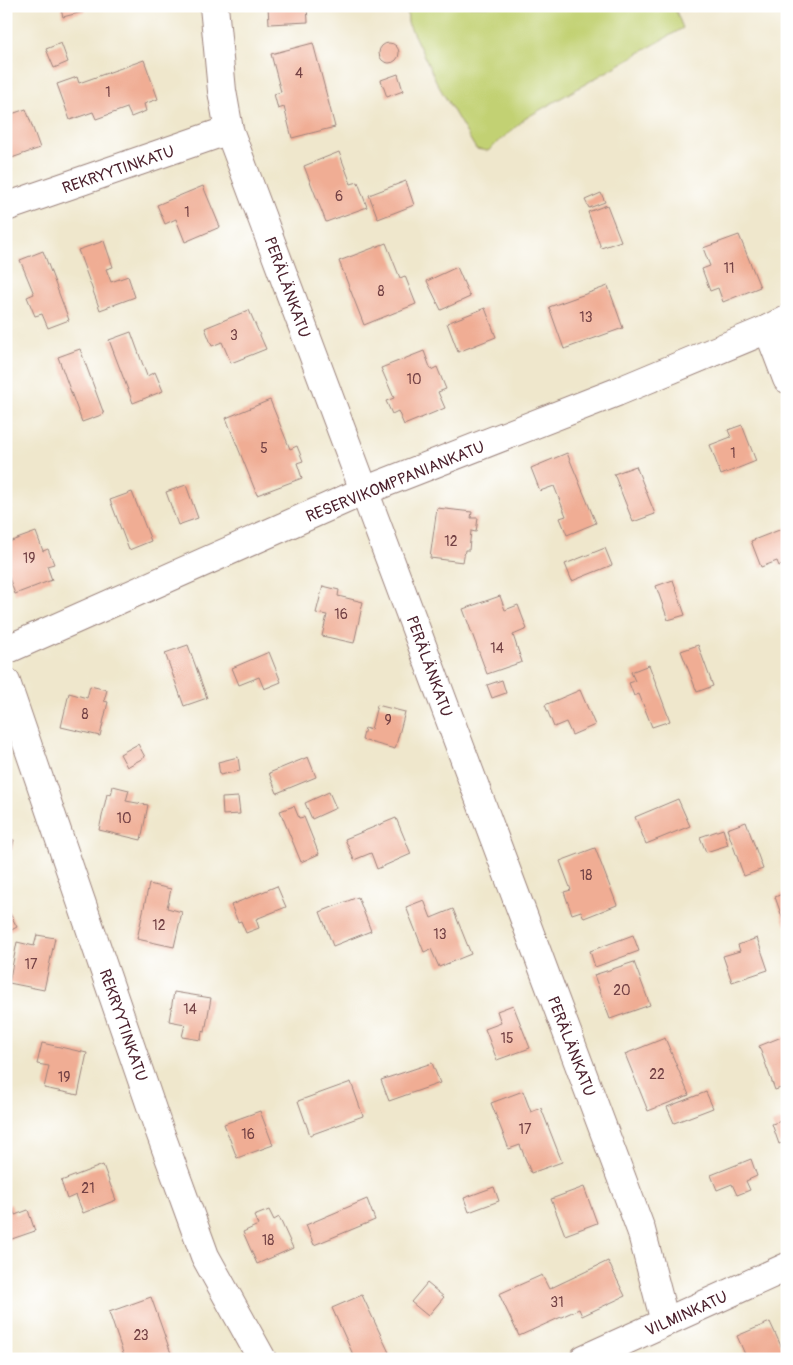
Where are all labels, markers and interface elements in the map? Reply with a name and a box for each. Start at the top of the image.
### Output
house number: 4 [295,65,303,82]
house number: 1 [105,84,111,101]
street label: REKRYYTINKATU [60,141,177,199]
house number: 6 [335,188,343,205]
house number: 1 [184,204,190,221]
street label: PERÄLÄNKATU [260,234,315,341]
house number: 11 [724,260,734,277]
house number: 8 [377,283,385,300]
house number: 13 [579,309,593,326]
house number: 3 [230,327,238,344]
house number: 10 [406,371,422,388]
street label: RESERVIKOMPPANIANKATU [303,437,488,527]
house number: 5 [260,440,268,457]
house number: 1 [730,445,736,462]
house number: 12 [444,533,458,550]
house number: 19 [23,550,35,567]
house number: 16 [334,606,348,623]
street label: PERÄLÄNKATU [402,613,457,720]
house number: 14 [490,640,504,657]
house number: 8 [81,706,89,723]
house number: 9 [384,712,392,729]
house number: 10 [116,810,132,827]
house number: 18 [580,867,592,884]
house number: 12 [152,917,166,934]
house number: 13 [433,926,447,943]
house number: 17 [25,956,38,973]
street label: REKRYYTINKATU [94,967,152,1084]
house number: 20 [613,982,631,999]
street label: PERÄLÄNKATU [543,993,599,1099]
house number: 14 [183,1001,197,1018]
house number: 15 [500,1030,514,1047]
house number: 22 [649,1066,665,1083]
house number: 19 [58,1069,70,1086]
house number: 17 [519,1121,532,1138]
house number: 16 [241,1126,255,1143]
house number: 21 [81,1180,95,1197]
house number: 18 [262,1232,274,1249]
street label: VILMINKATU [642,1287,731,1341]
house number: 31 [550,1294,564,1311]
house number: 23 [133,1327,149,1344]

